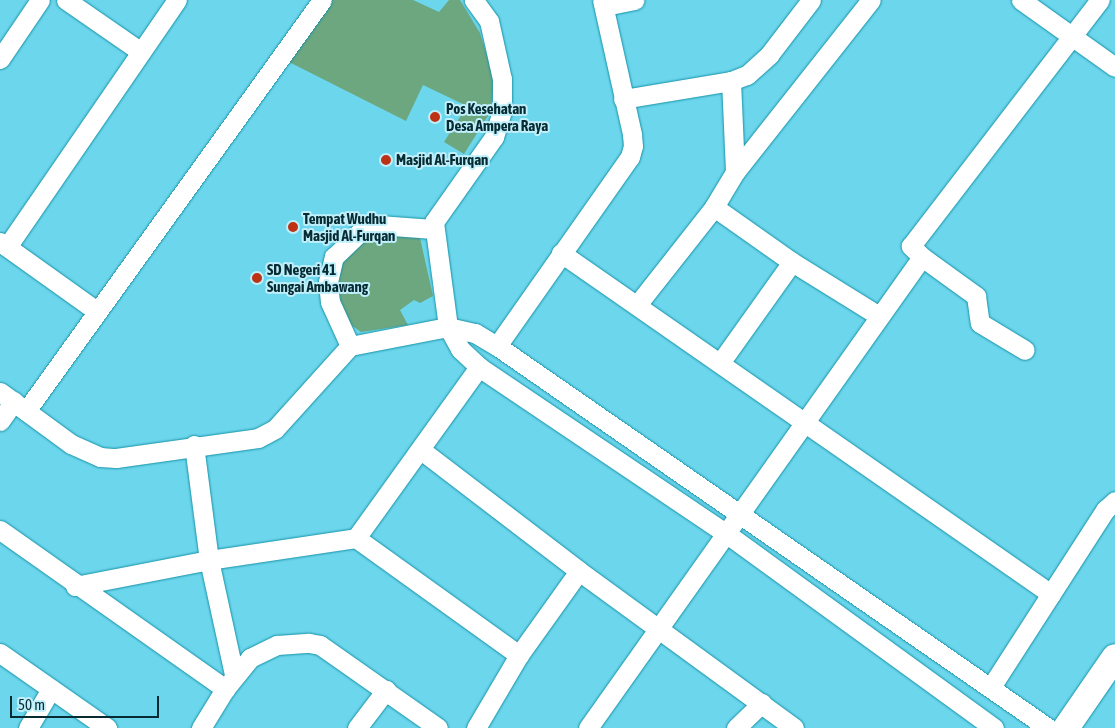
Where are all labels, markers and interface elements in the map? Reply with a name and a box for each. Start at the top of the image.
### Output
place label: Pos Kesehatan Desa Ampera Raya [446,99,548,134]
marker: Pos Kesehatan Desa Ampera Raya [428,110,442,124]
place label: Masjid Al-Furqan [396,151,488,169]
marker: Masjid Al-Furqan [380,154,392,166]
place label: Tempat Wudhu Masjid Al-Furqan [303,209,395,244]
marker: Tempat Wudhu Masjid Al-Furqan [287,221,299,233]
place label: SD Negeri 41 Sungai Ambawang [267,260,368,295]
marker: SD Negeri 41 Sungai Ambawang [251,272,263,284]
scale bar [12,686,161,718]
text: 50 m [18,696,45,713]

